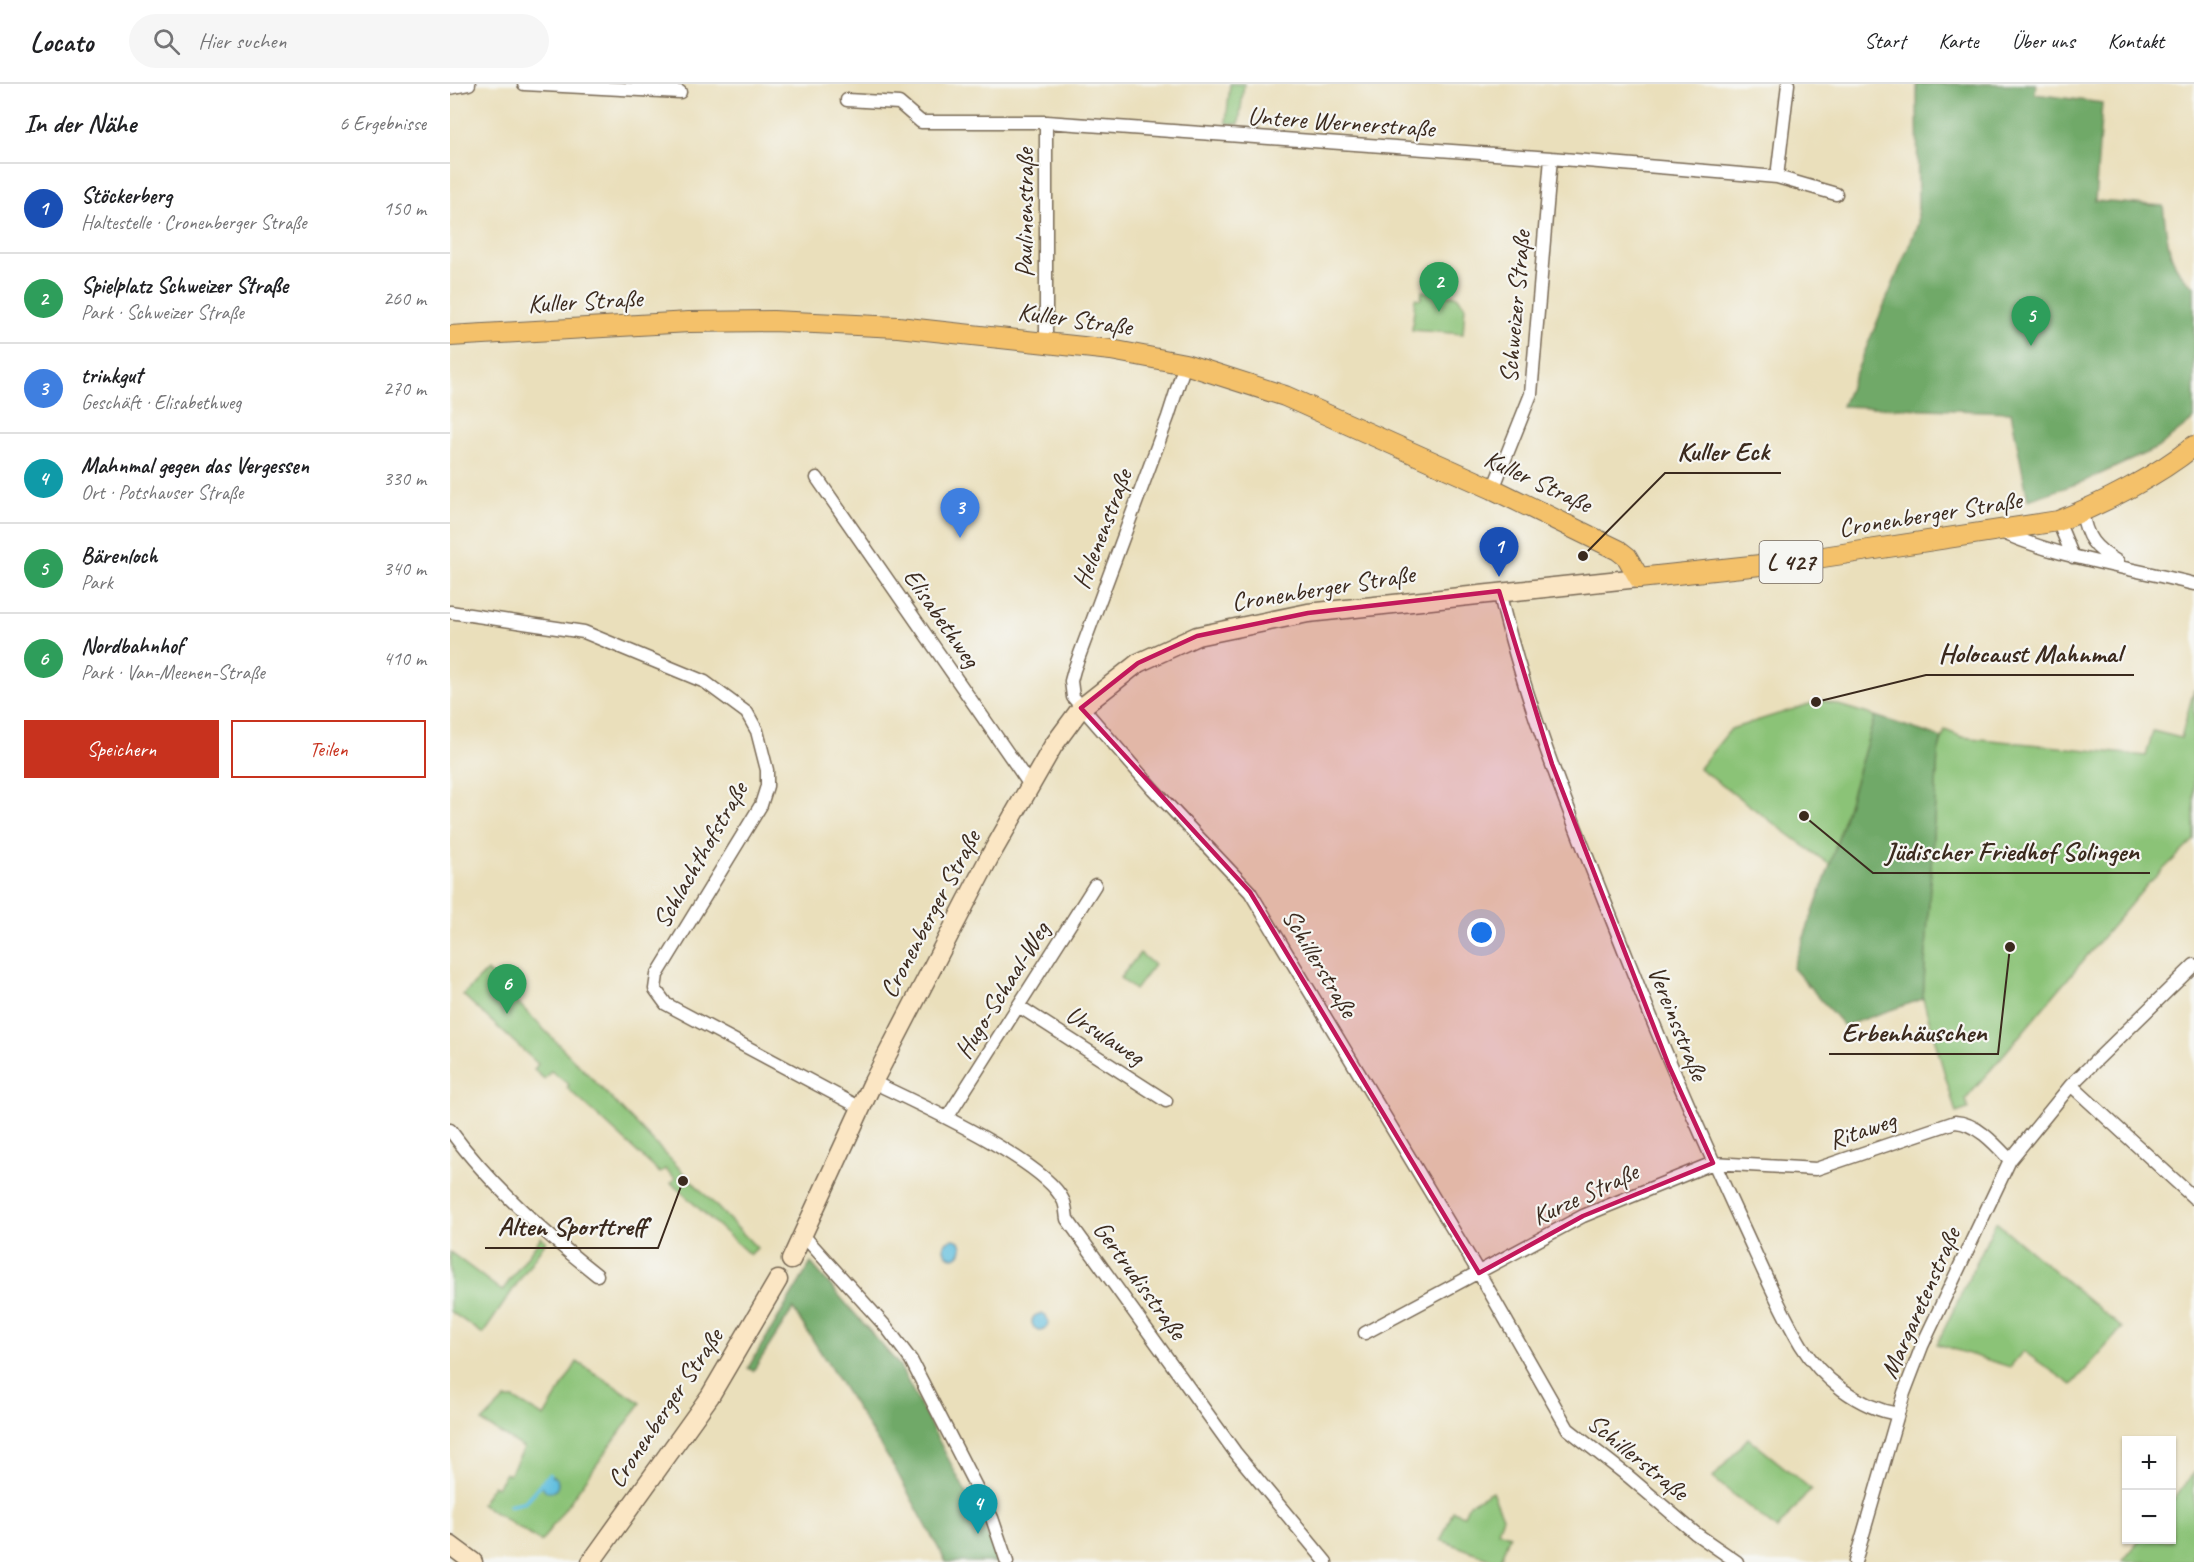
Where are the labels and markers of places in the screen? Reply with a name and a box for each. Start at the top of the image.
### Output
pin: 2 [1420,262,1458,312]
pin: 5 [2012,296,2050,346]
callout: Kuller Eck [1665,428,1781,473]
pin: 3 [940,488,980,538]
pin: 1 [1480,528,1518,577]
callout: Holocaust Mahnmal [1926,630,2134,675]
callout: Jüdischer Friedhof Solingen [1873,828,2150,873]
pin: 6 [488,964,526,1014]
callout: Erbenhäuschen [1829,1009,1998,1054]
callout: Alten Sporttreff [485,1203,658,1248]
pin: 4 [958,1484,998,1534]

